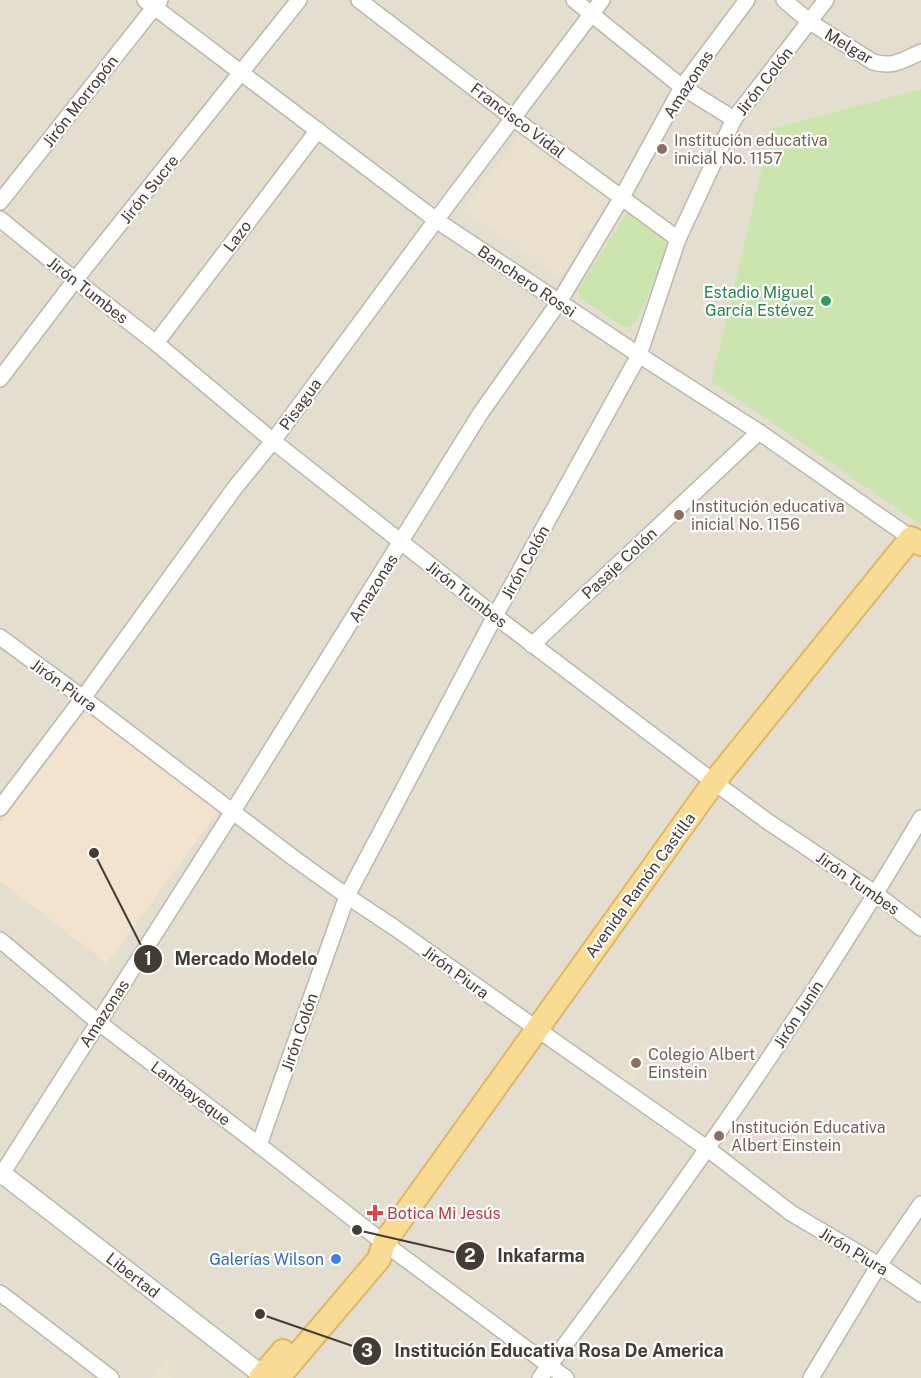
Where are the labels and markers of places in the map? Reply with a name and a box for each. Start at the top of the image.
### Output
place label: Institución educativa inicial No. 1157 [674,131,828,168]
marker: Institución educativa inicial No. 1157 [655,142,669,156]
place label: Estadio Miguel García Estévez [704,283,814,320]
marker: Estadio Miguel García Estévez [819,294,833,308]
place label: Institución educativa inicial No. 1156 [691,497,845,534]
marker: Institución educativa inicial No. 1156 [672,508,686,522]
callout: Mercado Modelo [133,941,330,977]
place label: Colegio Albert Einstein [648,1045,755,1082]
marker: Colegio Albert Einstein [629,1056,643,1070]
place label: Institución Educativa Albert Einstein [731,1118,886,1155]
marker: Institución Educativa Albert Einstein [712,1129,726,1143]
place label: Botica Mi Jesús [387,1204,501,1223]
marker: Botica Mi Jesús [368,1206,382,1220]
callout: Inkafarma [455,1238,597,1274]
place label: Galerías Wilson [209,1250,324,1269]
marker: Galerías Wilson [329,1252,343,1266]
callout: Institución Educativa Rosa De America [352,1333,735,1369]

